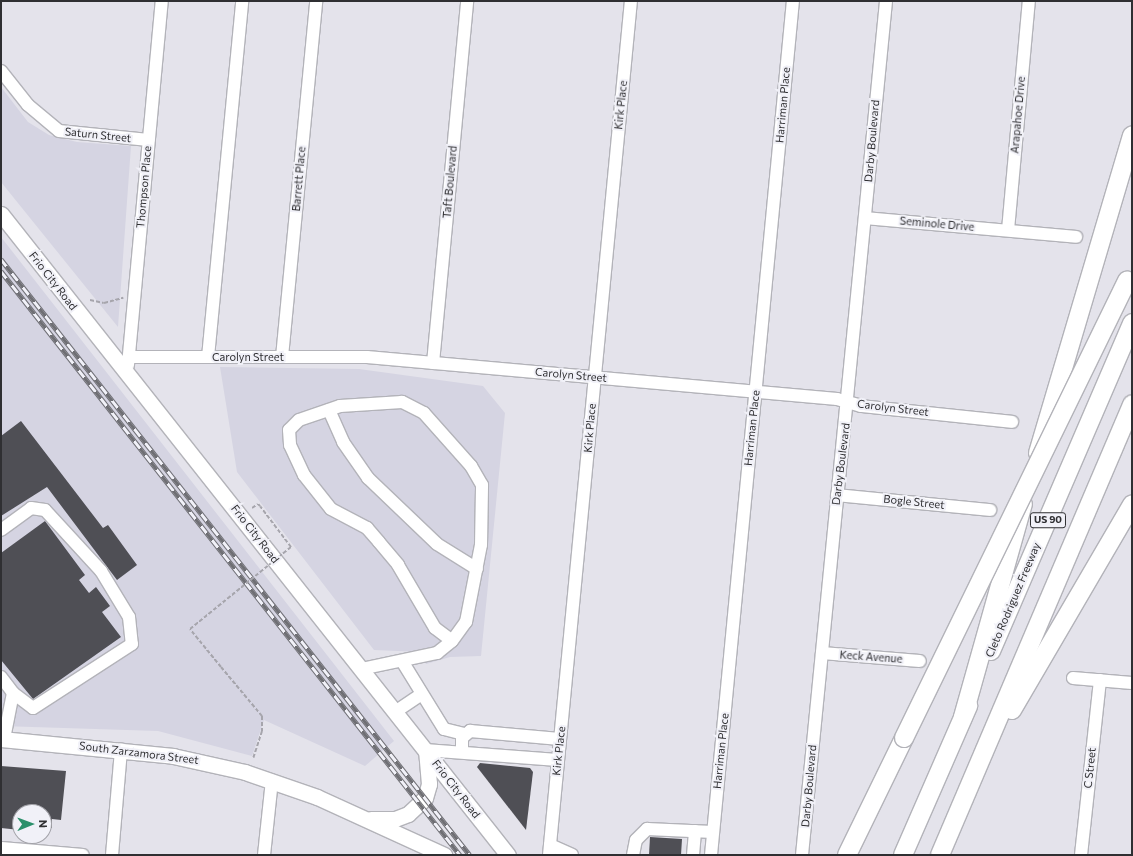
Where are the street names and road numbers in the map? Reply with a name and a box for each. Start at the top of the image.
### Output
street label: Harriman Place [773,67,793,143]
street label: Arapahoe Drive [1008,76,1028,154]
street label: Kirk Place [612,80,630,130]
street label: Darby Boulevard [862,99,882,183]
street label: Saturn Street [64,125,132,145]
street label: Thompson Place [134,145,154,229]
street label: Taft Boulevard [440,145,460,219]
street label: Barrett Place [290,146,308,212]
street label: Seminole Drive [899,214,975,234]
street label: Frio City Road [26,249,80,313]
street label: Carolyn Street [212,350,284,364]
street label: Carolyn Street [535,365,607,385]
street label: Harriman Place [741,389,763,467]
street label: Carolyn Street [856,397,930,419]
street label: Kirk Place [581,403,599,453]
street label: Darby Boulevard [829,422,853,506]
street label: Bogle Street [883,492,945,512]
street label: Frio City Road [228,502,282,566]
road number: US 90 [1029,512,1067,528]
street label: Cleto Rodriguez Freeway [983,541,1043,659]
street label: Keck Avenue [839,648,903,666]
street label: Harriman Place [710,712,732,790]
street label: Kirk Place [550,726,568,776]
street label: South Zarzamora Street [79,739,199,767]
street label: Darby Boulevard [799,744,819,828]
street label: C Street [1081,747,1099,789]
street label: Frio City Road [429,757,483,821]

